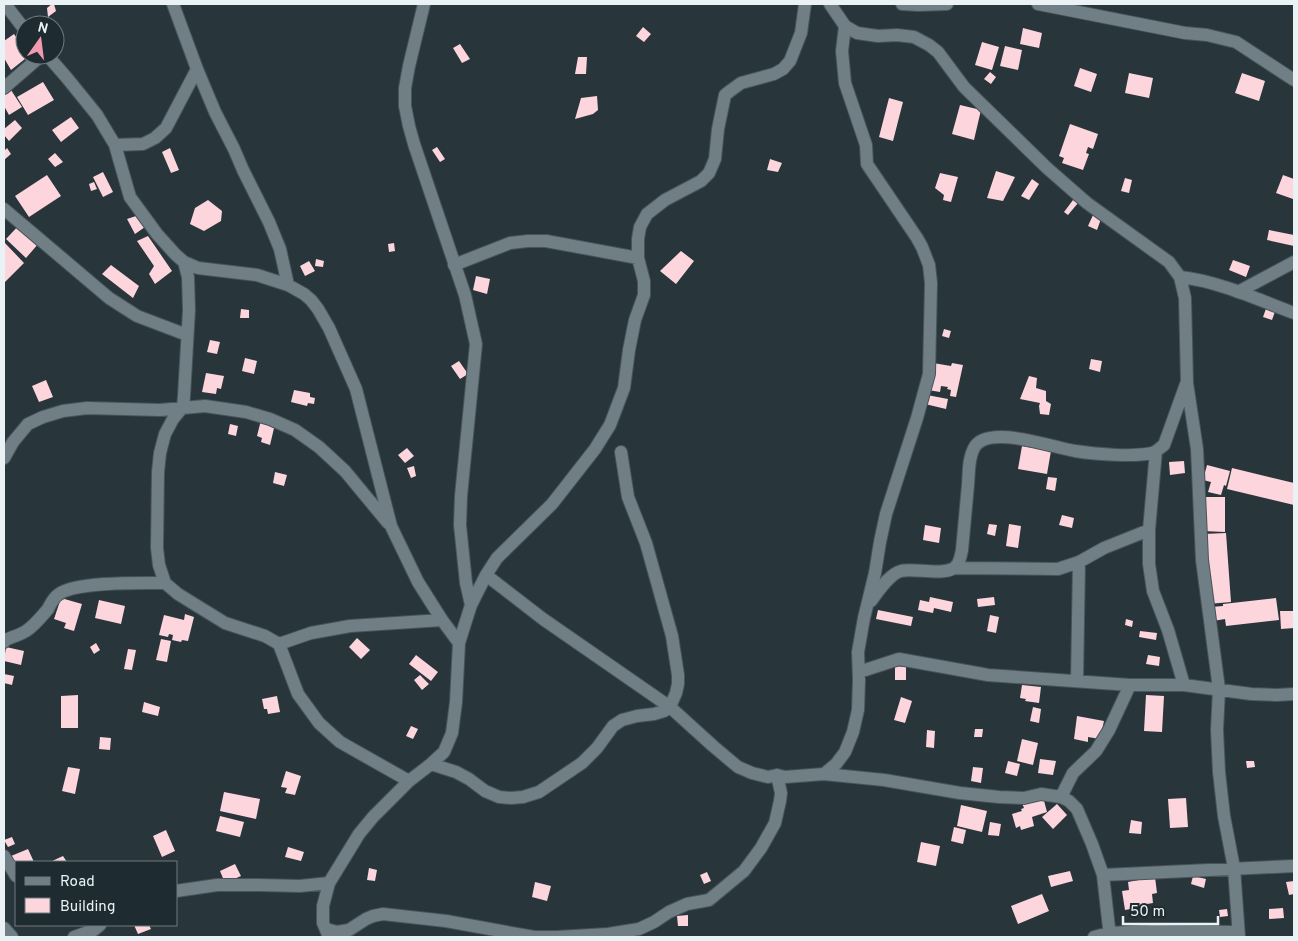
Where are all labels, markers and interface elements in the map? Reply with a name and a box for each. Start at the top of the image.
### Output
north arrow [15,15,65,65]
text: N [36,19,50,38]
legend [15,861,178,926]
text: Road [60,873,95,892]
scale bar [1123,894,1218,926]
text: Building [60,898,115,917]
text: 50 m [1130,903,1165,922]

